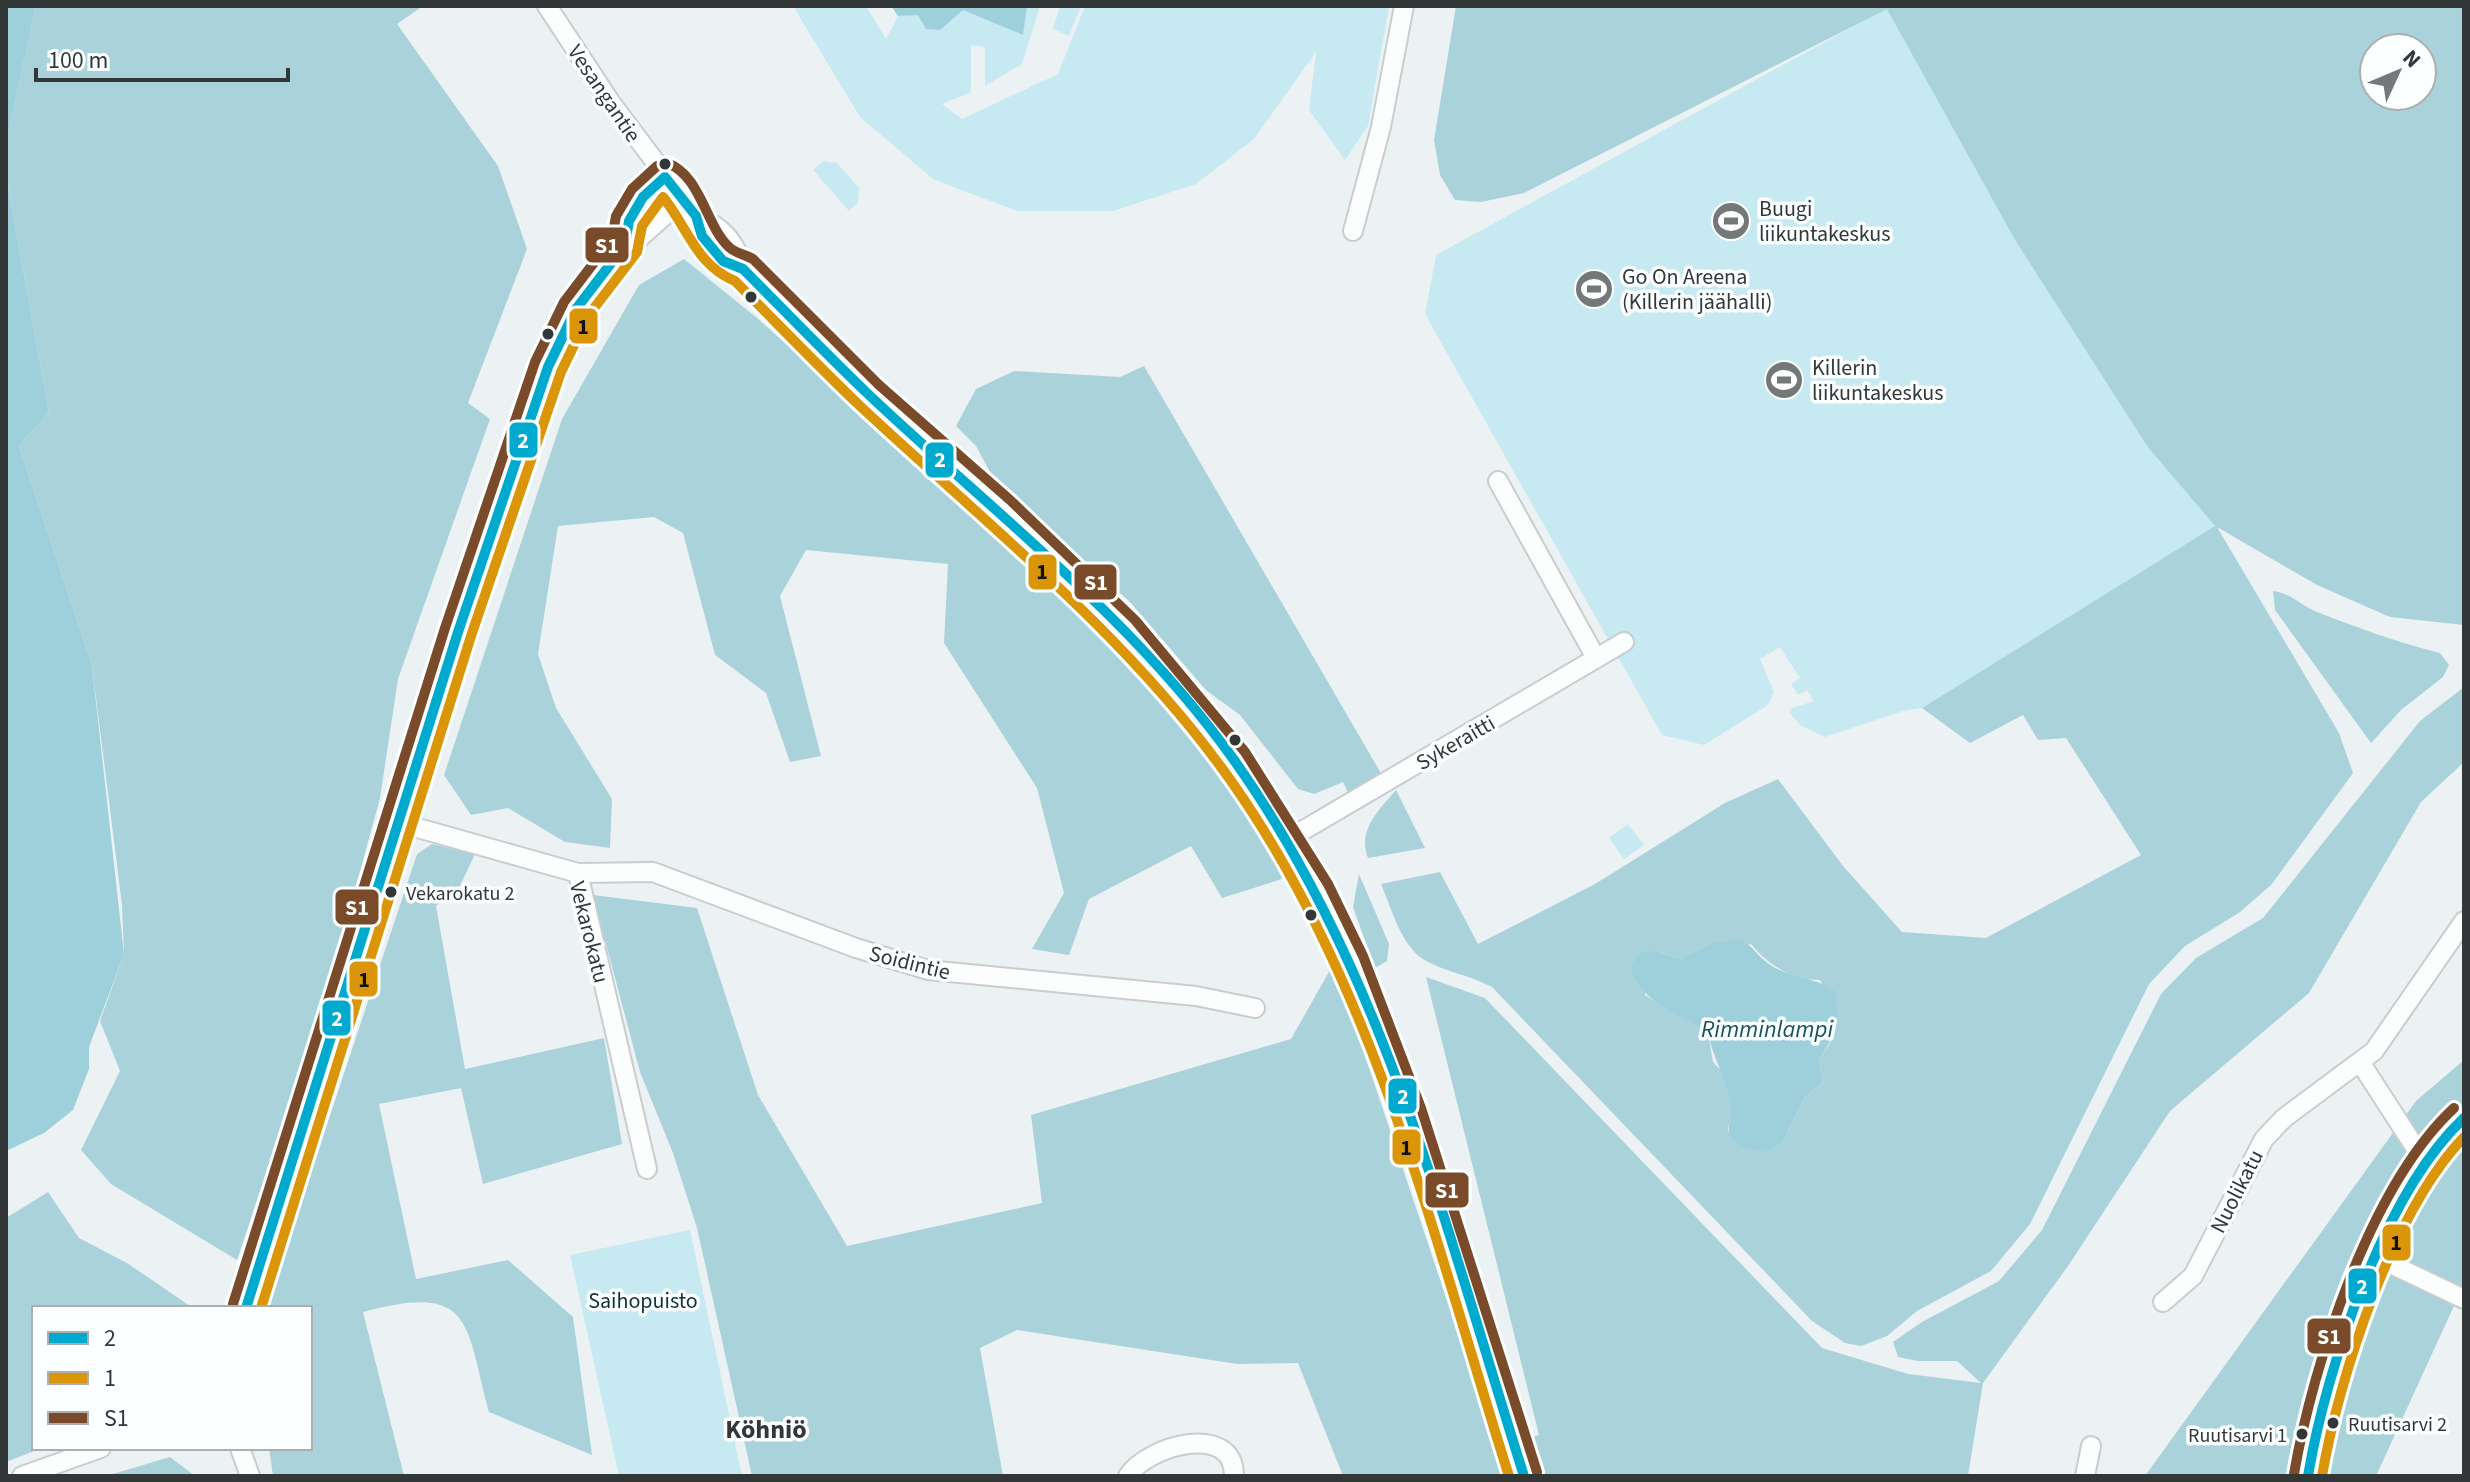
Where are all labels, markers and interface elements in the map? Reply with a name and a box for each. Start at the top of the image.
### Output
scale bar [36,32,288,82]
north arrow [2358,32,2438,112]
street label: Vesangantie [560,38,649,149]
text: N [2395,42,2428,75]
text: 100 m [48,43,108,78]
unlabelled marker [657,156,673,172]
place label: Buugi liikuntakeskus [1759,193,1890,250]
sports icon: Buugi liikuntakeskus [1710,200,1752,242]
line badge: S1 [584,226,630,264]
text: S1 [595,230,619,262]
place label: Go On Areena (Killerin jäähalli) [1622,261,1772,318]
sports icon: Go On Areena (Killerin jäähalli) [1573,268,1615,310]
unlabelled marker [743,289,759,305]
line badge: 1 [568,307,599,345]
text: 1 [577,311,589,343]
unlabelled marker [540,326,556,342]
place label: Killerin liikuntakeskus [1812,352,1943,409]
sports icon: Killerin liikuntakeskus [1763,359,1805,401]
line badge: 2 [508,421,539,459]
text: 2 [517,425,529,457]
line badge: 2 [924,441,955,479]
text: 2 [934,444,946,476]
line badge: 1 [1027,553,1058,591]
text: 1 [1036,556,1048,588]
line badge: S1 [1073,563,1118,601]
text: S1 [1084,567,1108,599]
street label: Sykeraitti [1410,707,1501,778]
unlabelled marker [1227,732,1243,748]
street label: Vekarokatu [561,878,617,987]
place label: Vekarokatu 2 [406,880,514,908]
marker: Vekarokatu 2 [383,884,399,900]
line badge: S1 [334,888,380,926]
text: S1 [345,892,369,924]
unlabelled marker [1303,907,1319,923]
street label: Soidintie [866,937,954,988]
line badge: 1 [348,960,379,998]
text: 1 [358,964,370,996]
line badge: 2 [321,999,352,1037]
text: 2 [331,1003,343,1035]
water label: Rimminlampi [1701,1012,1833,1047]
line badge: 2 [1387,1077,1418,1115]
text: 2 [1397,1081,1409,1113]
line badge: 1 [1391,1128,1422,1166]
text: 1 [1400,1132,1412,1164]
street label: Nuolikatu [2202,1144,2272,1239]
line badge: S1 [1424,1171,1470,1209]
text: S1 [1435,1175,1459,1207]
line badge: 1 [2381,1223,2412,1262]
text: 1 [2390,1227,2402,1259]
line badge: 2 [2347,1267,2378,1305]
text: 2 [2356,1271,2368,1303]
park label: Saihopuisto [588,1285,698,1317]
legend [32,1306,312,1450]
line badge: S1 [2306,1317,2352,1355]
text: 2 [104,1321,116,1356]
text: S1 [2317,1321,2341,1353]
text: 1 [104,1361,116,1396]
text: S1 [104,1401,129,1436]
district label: Köhniö [725,1411,807,1448]
place label: Ruutisarvi 2 [2348,1411,2447,1439]
marker: Ruutisarvi 2 [2325,1415,2341,1431]
place label: Ruutisarvi 1 [2188,1422,2287,1450]
marker: Ruutisarvi 1 [2294,1426,2310,1442]

